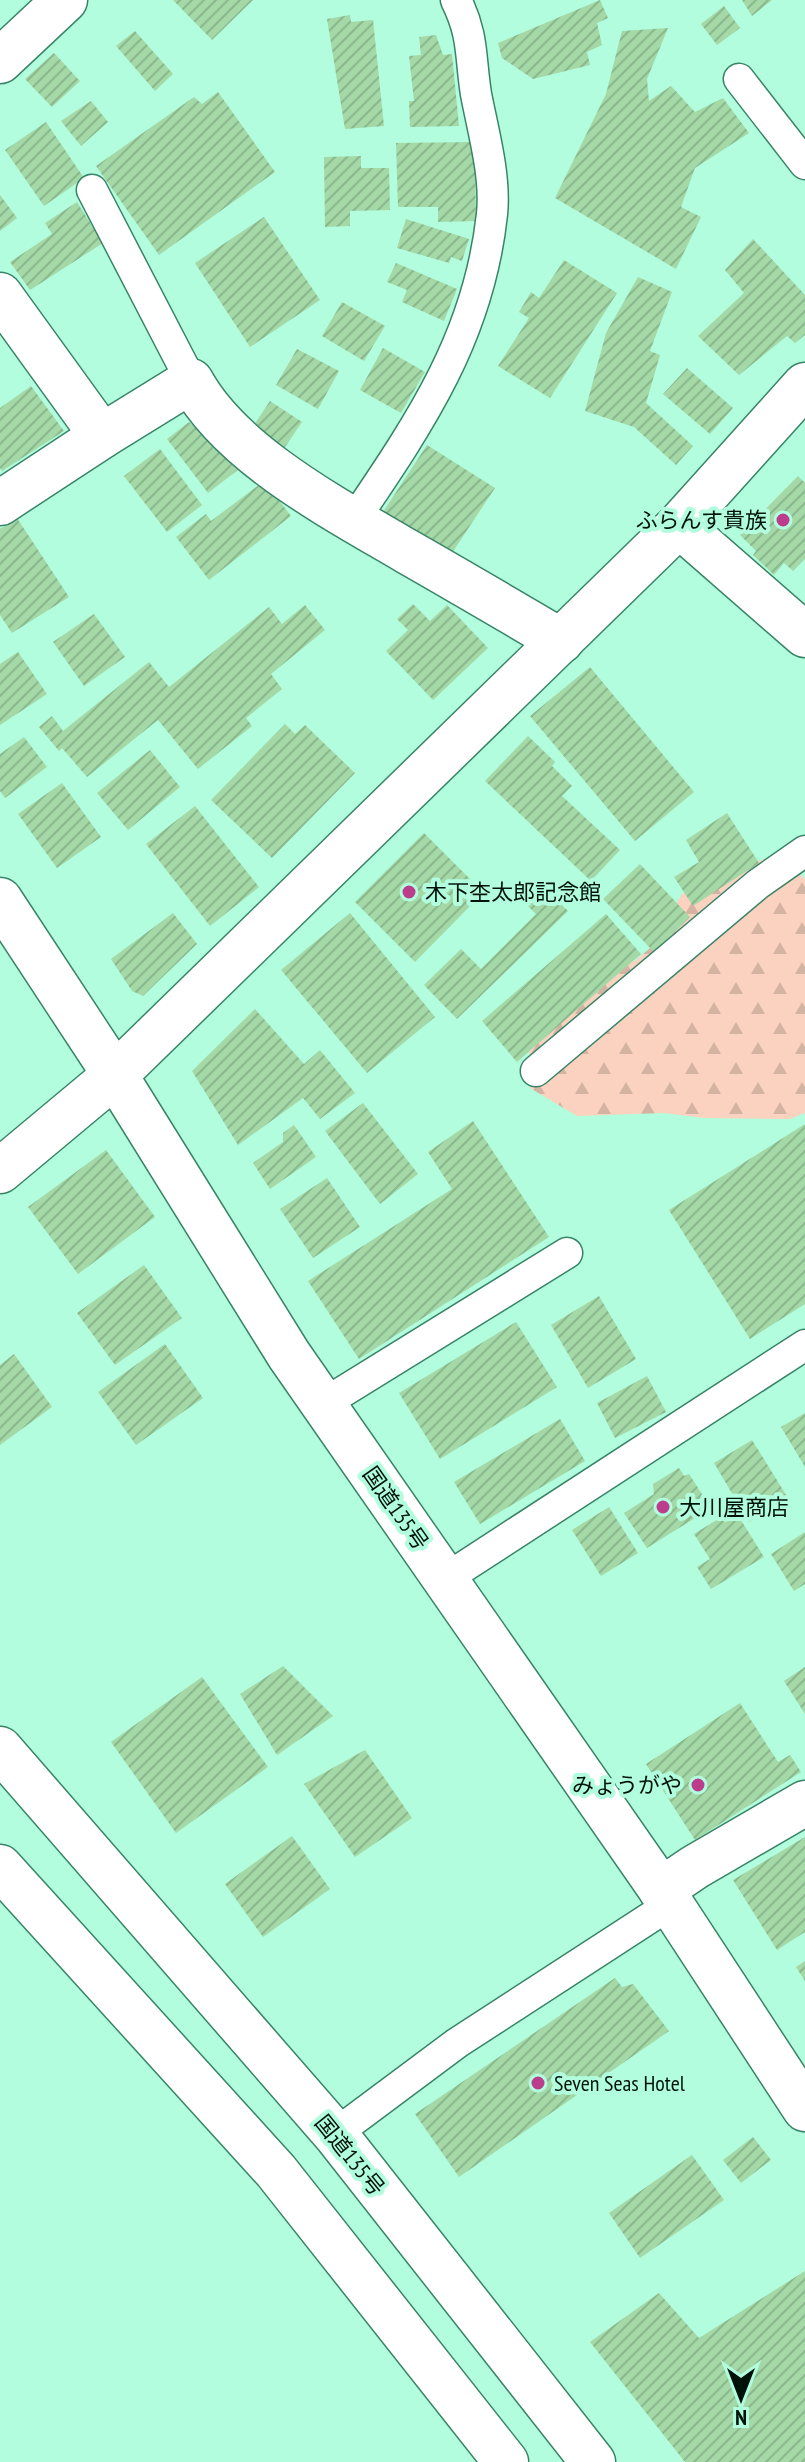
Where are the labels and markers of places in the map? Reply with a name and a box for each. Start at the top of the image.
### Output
place label: ふらんす貴族 [635,506,767,534]
marker: ふらんす貴族 [774,511,792,529]
place label: 木下杢太郎記念館 [425,878,601,906]
marker: 木下杢太郎記念館 [400,883,418,901]
place label: 大川屋商店 [679,1493,789,1521]
marker: 大川屋商店 [654,1498,672,1516]
place label: みょうがや [572,1771,682,1799]
marker: みょうがや [689,1776,707,1794]
place label: Seven Seas Hotel [554,2069,686,2097]
marker: Seven Seas Hotel [529,2074,547,2092]

